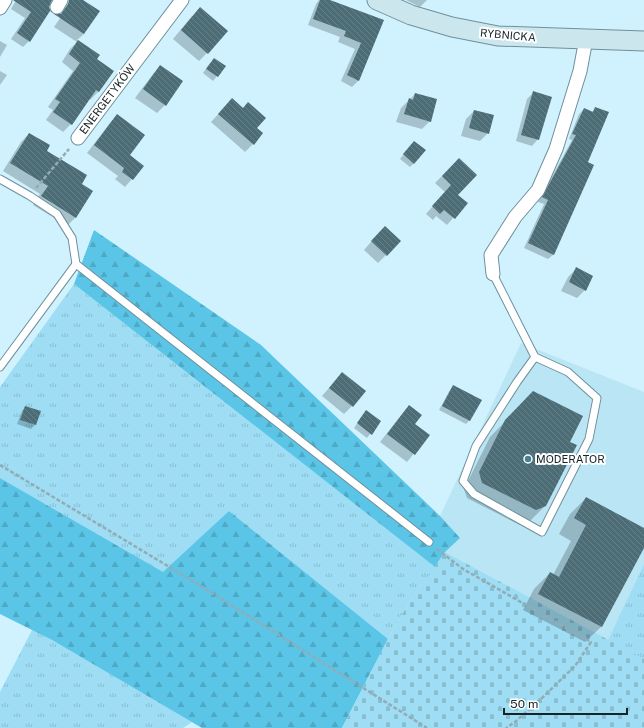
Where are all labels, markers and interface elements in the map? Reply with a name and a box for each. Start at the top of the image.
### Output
street label: RYBNICKA [480,27,537,43]
street label: ENERGETYKÓW [76,61,137,136]
place label: MODERATOR [536,453,605,465]
marker: MODERATOR [523,454,533,464]
scale bar [504,690,627,716]
text: 50 m [510,697,538,711]

